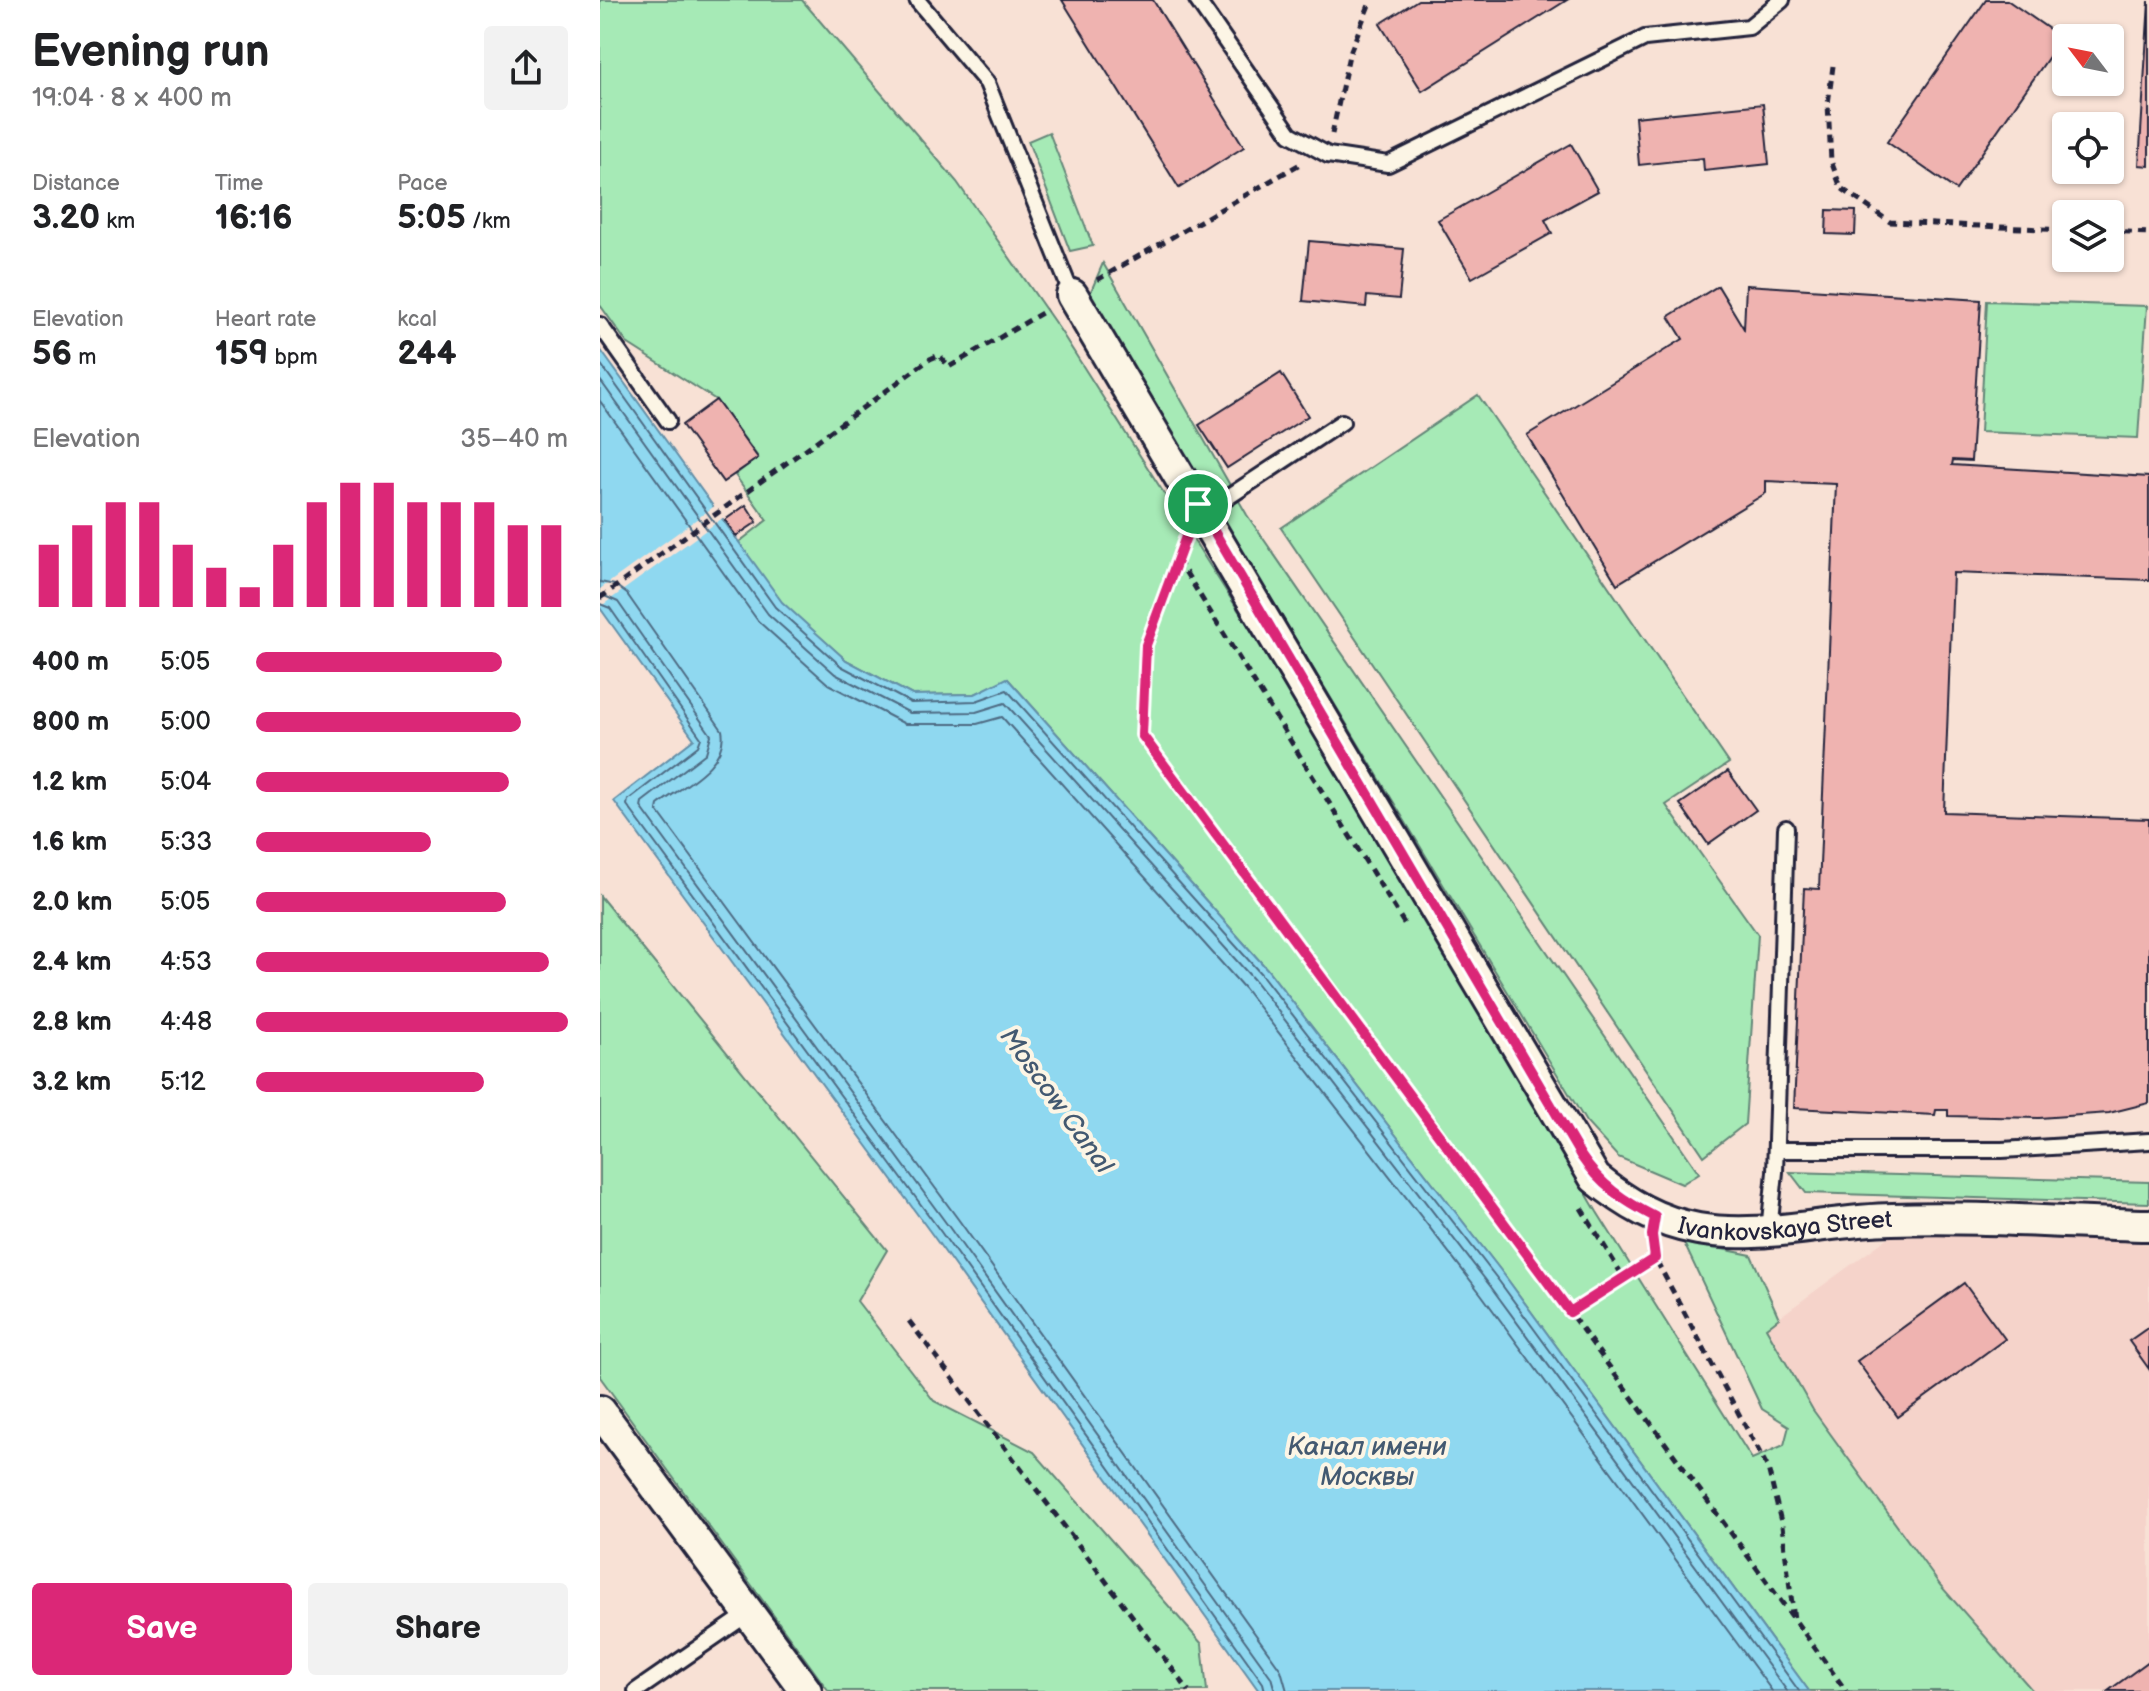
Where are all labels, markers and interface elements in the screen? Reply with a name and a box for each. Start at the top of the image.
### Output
north arrow [2052,24,2124,96]
map controls [2052,24,2124,272]
text: Evening run [32,26,269,79]
button: share [484,26,568,110]
text: 19:04 · 8 × 400 m [32,83,232,114]
button: locate [2052,112,2124,184]
text: Distance [32,170,120,197]
text: Time [215,170,263,197]
text: Pace [397,170,448,197]
text: 3.20 [32,197,100,238]
text: 16:16 [215,197,293,238]
text: 5:05 [397,197,466,238]
button: layers [2052,200,2124,272]
text: km [100,208,135,235]
text: /km [466,208,511,235]
text: Elevation [32,306,124,333]
text: Heart rate [215,306,316,333]
text: kcal [397,306,437,333]
text: 56 [32,333,72,374]
text: 159 [215,333,269,374]
text: 244 [397,333,456,374]
text: m [72,344,96,371]
text: bpm [269,344,318,371]
text: Elevation [32,424,140,455]
text: 35–40 m [460,424,568,455]
pin [1164,470,1232,538]
icon: arrive [1176,482,1220,526]
text: 400 m [32,647,109,678]
text: 5:05 [160,647,210,678]
text: 800 m [32,707,109,738]
text: 5:00 [160,707,211,738]
text: 1.2 km [32,767,107,798]
text: 5:04 [160,767,211,798]
text: 1.6 km [32,827,107,858]
text: 5:33 [160,827,212,858]
text: 2.0 km [32,887,112,918]
text: 5:05 [160,887,210,918]
text: 2.4 km [32,947,111,978]
text: 4:53 [160,947,212,978]
text: 2.8 km [32,1007,112,1038]
text: 4:48 [160,1007,212,1038]
water label: Moscow Canal [993,1022,1120,1181]
text: 3.2 km [32,1067,111,1098]
text: 5:12 [160,1067,206,1098]
street label: Ivankovskaya Street [1675,1204,1893,1247]
water label: Канал имени Москвы [1287,1432,1447,1493]
button: Save [32,1583,292,1675]
button: Share [308,1583,568,1675]

